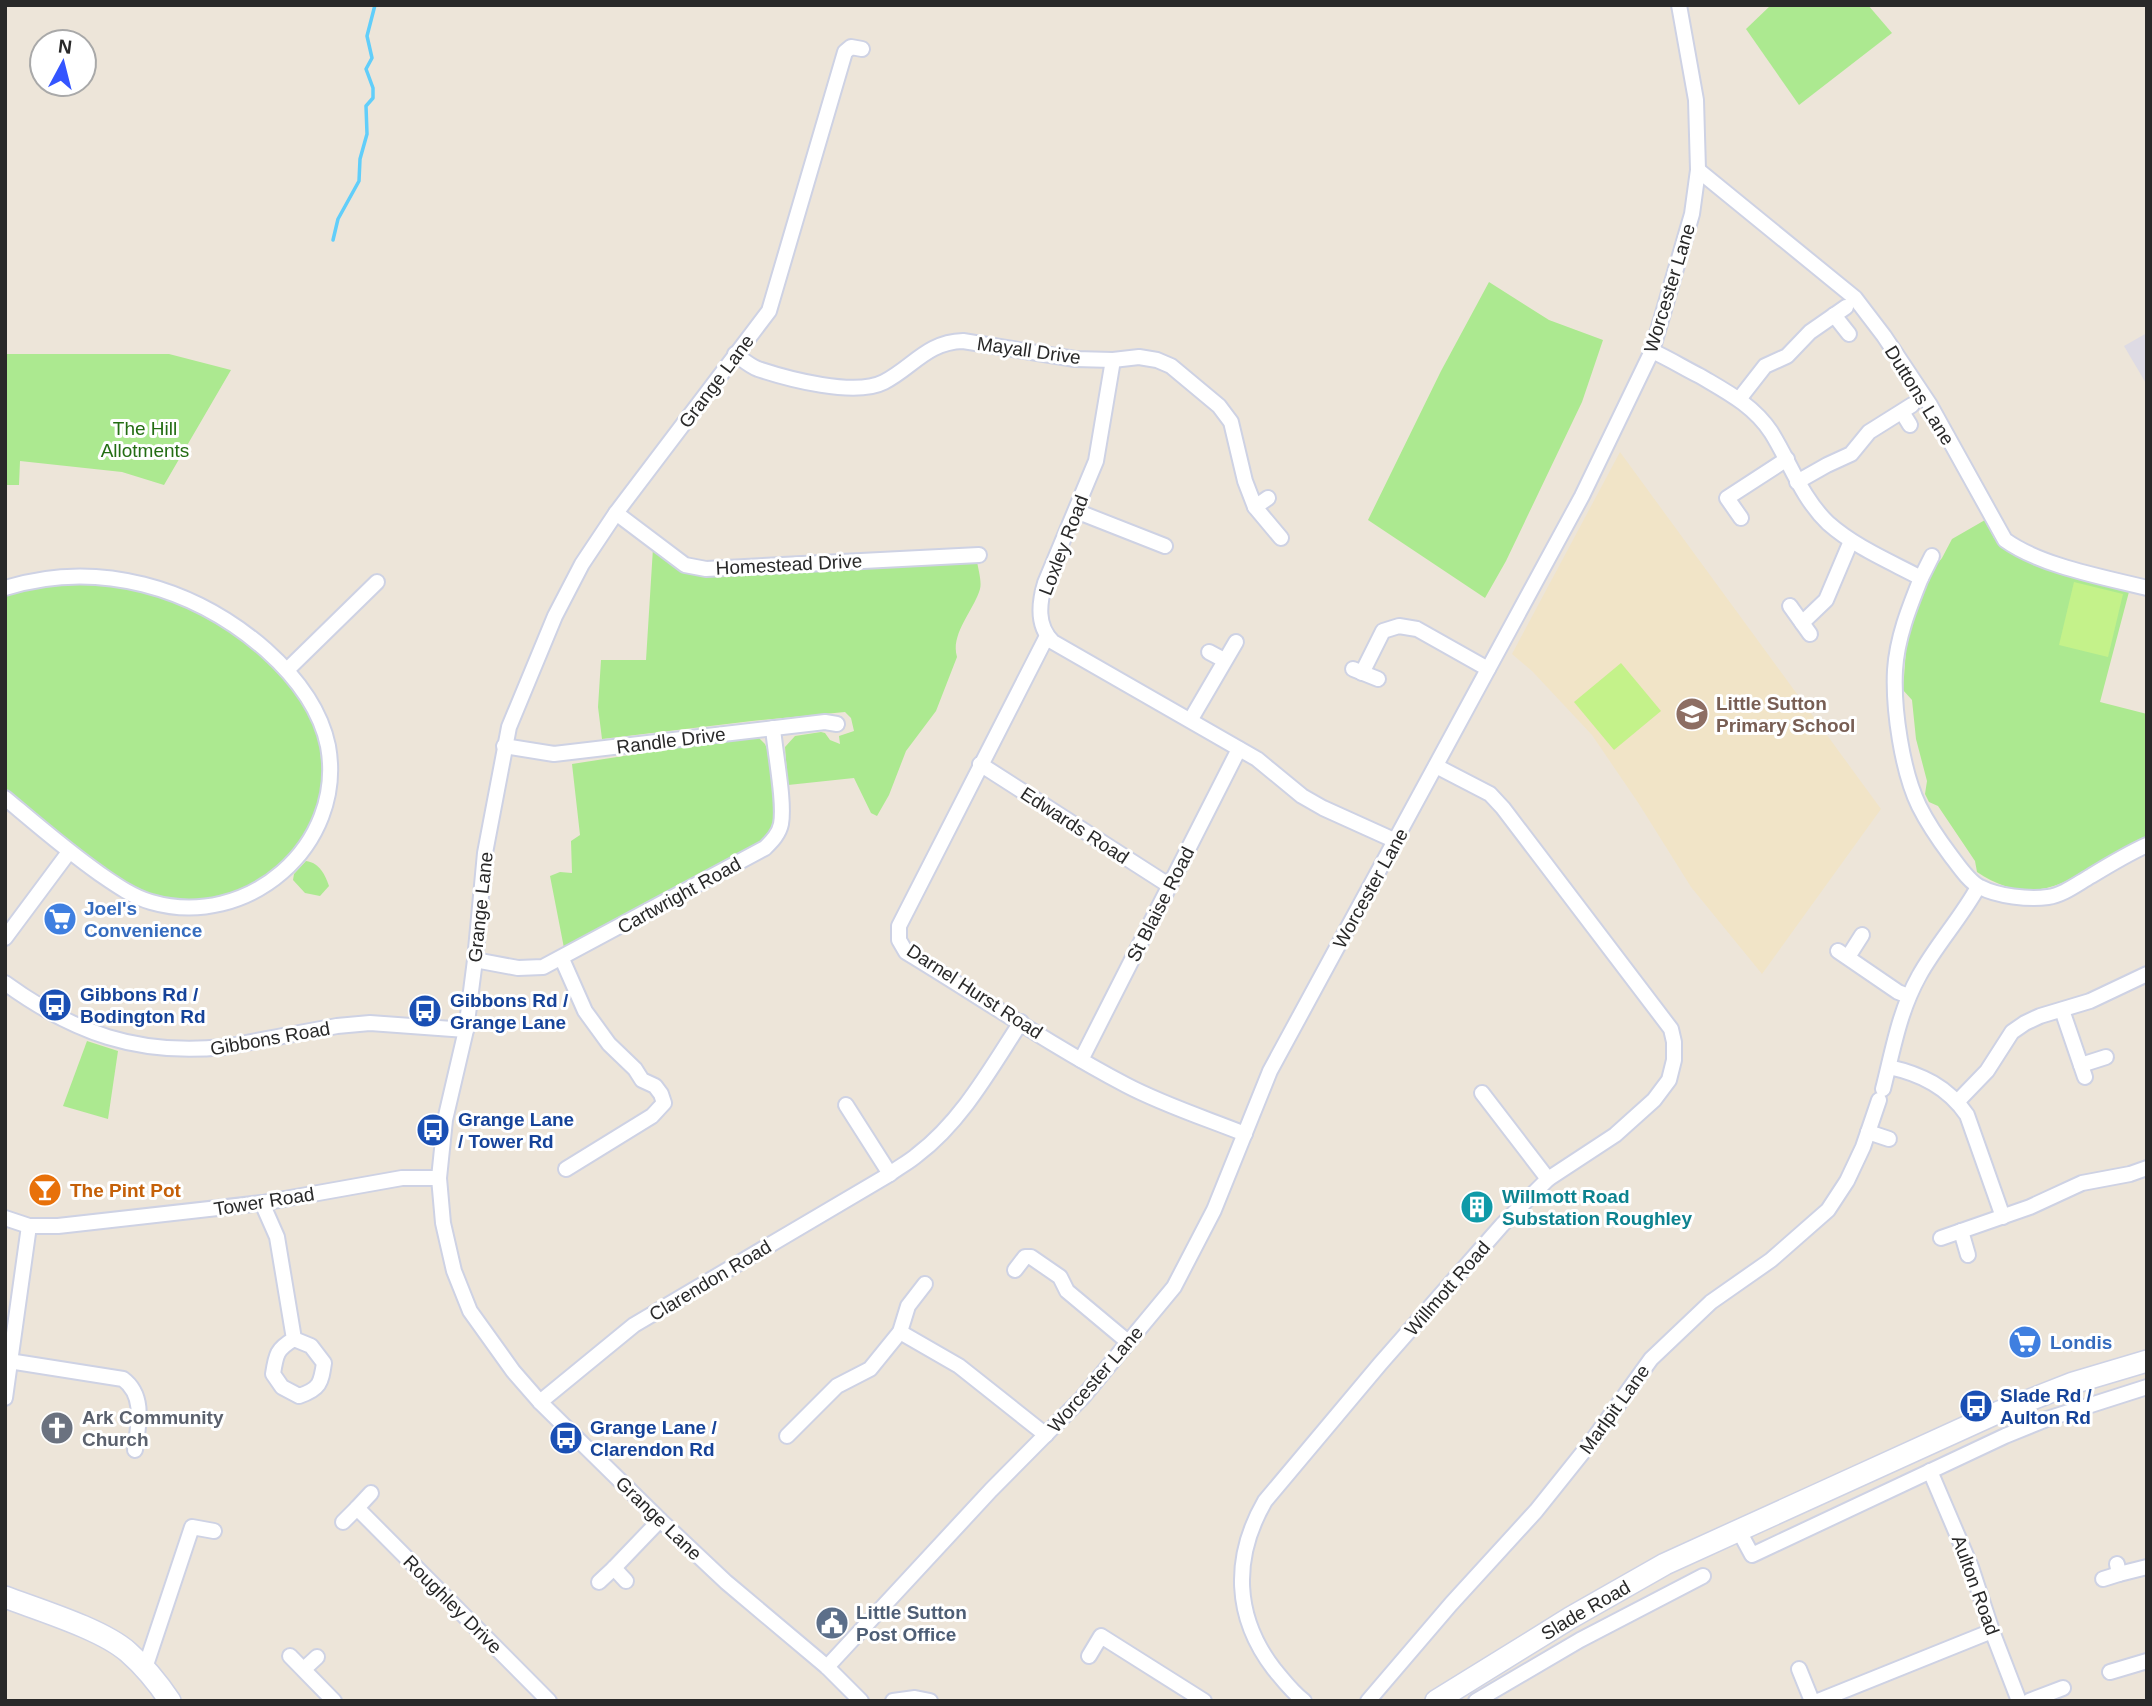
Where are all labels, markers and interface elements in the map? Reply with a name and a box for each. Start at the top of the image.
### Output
north arrow [28,28,98,98]
text: N [57,35,73,58]
street label: Worcester Lane [1640,221,1699,355]
street label: Grange Lane [675,331,758,432]
street label: Mayall Drive [976,333,1082,368]
street label: Duttons Lane [1881,342,1958,449]
park label: The Hill Allotments [101,418,189,461]
street label: Loxley Road [1035,492,1092,598]
street label: Homestead Drive [715,550,863,579]
place label: Little Sutton Primary School [1716,693,1855,736]
school or university icon: Little Sutton Primary School [1673,695,1711,733]
street label: Randle Drive [615,723,727,758]
street label: Edwards Road [1017,783,1133,868]
street label: Worcester Lane [1329,825,1412,952]
street label: St Blaise Road [1123,843,1198,965]
street label: Grange Lane [464,851,497,963]
street label: Cartwright Road [614,853,744,938]
place label: Joel's Convenience [84,898,202,941]
supermarket icon: Joel's Convenience [41,900,79,938]
street label: Darnel Hurst Road [903,940,1046,1043]
place label: Gibbons Rd / Bodington Rd [80,984,206,1027]
bus stop icon: Gibbons Rd / Bodington Rd [36,986,74,1024]
place label: Gibbons Rd / Grange Lane [450,990,569,1033]
bus stop icon: Gibbons Rd / Grange Lane [406,992,444,1030]
street label: Gibbons Road [208,1018,332,1059]
place label: Grange Lane / Tower Rd [458,1109,574,1152]
bus stop icon: Grange Lane / Tower Rd [414,1111,452,1149]
bar icon: The Pint Pot [26,1171,64,1209]
place label: The Pint Pot [70,1180,182,1201]
street label: Tower Road [212,1183,316,1220]
place label: Willmott Road Substation Roughley [1502,1186,1692,1229]
building icon: Willmott Road Substation Roughley [1458,1188,1496,1226]
street label: Clarendon Road [646,1236,775,1325]
street label: Willmott Road [1401,1237,1494,1340]
street label: Worcester Lane [1044,1322,1147,1437]
supermarket icon: Londis [2006,1323,2044,1361]
place label: Londis [2050,1332,2112,1353]
street label: Marlpit Lane [1575,1361,1654,1458]
place label: Slade Rd / Aulton Rd [2000,1385,2093,1428]
bus stop icon: Slade Rd / Aulton Rd [1957,1387,1995,1425]
place label: Ark Community Church [82,1407,224,1450]
church icon: Ark Community Church [38,1409,76,1447]
place label: Grange Lane / Clarendon Rd [590,1417,717,1460]
bus stop icon: Grange Lane / Clarendon Rd [547,1419,585,1457]
street label: Grange Lane [611,1472,706,1564]
street label: Aulton Road [1948,1532,2003,1638]
street label: Roughley Drive [399,1551,506,1658]
street label: Slade Road [1537,1576,1634,1644]
place label: Little Sutton Post Office [856,1602,967,1645]
public building icon: Little Sutton Post Office [813,1604,851,1642]

